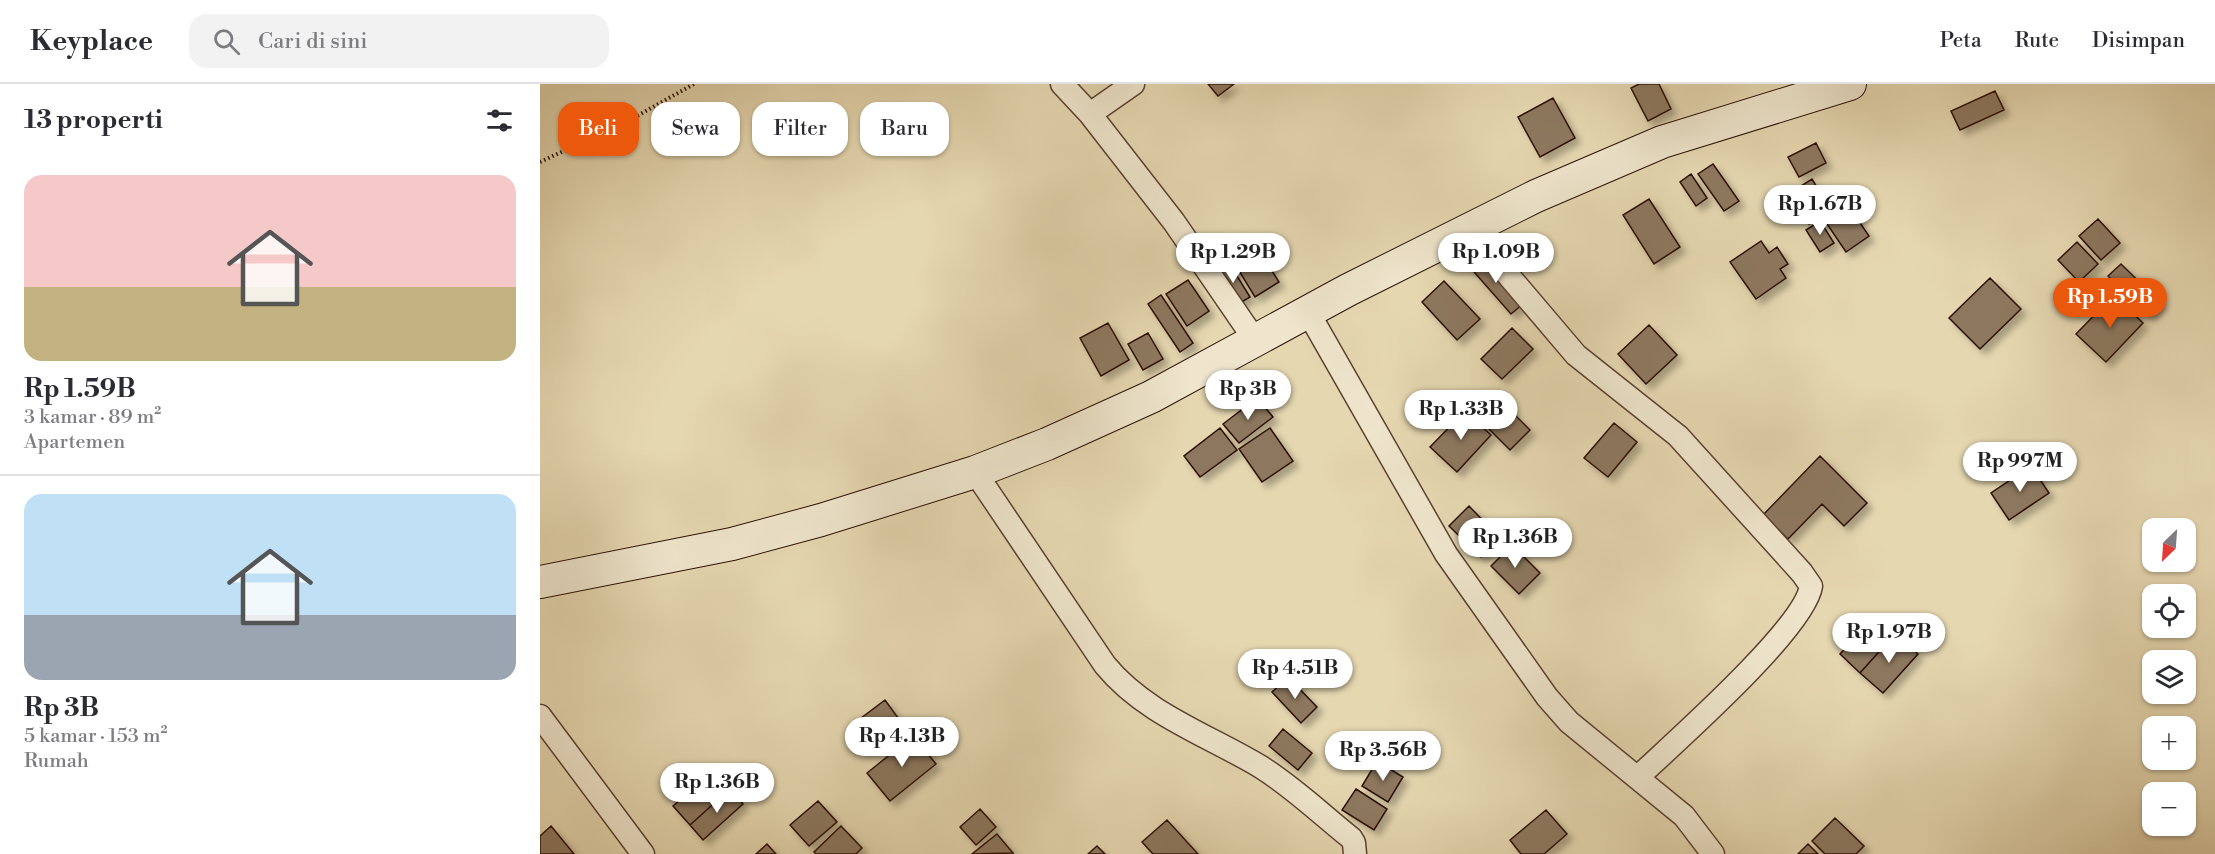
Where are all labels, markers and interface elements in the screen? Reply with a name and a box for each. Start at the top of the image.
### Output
search box [189,14,609,68]
text: Keyplace [30,24,153,59]
icon: search [210,25,243,58]
text: Cari di sini [258,28,368,55]
text: Peta [1940,28,1982,54]
text: Rute [2015,28,2059,54]
text: Disimpan [2092,28,2185,54]
chip: Beli [558,102,639,156]
chip: Sewa [651,102,740,156]
chip: Filter [752,102,848,156]
chip: Baru [860,102,949,156]
text: 13 properti [24,104,163,136]
icon: filters [483,104,516,137]
pin: Rp 1.67B [1758,185,1882,236]
text: Rp 1.67B [1778,192,1862,217]
icon: home [216,214,324,322]
pin: Rp 1.29B [1171,233,1295,284]
pin: Rp 1.09B [1434,233,1558,284]
text: Rp 1.29B [1190,240,1276,265]
text: Rp 1.09B [1452,240,1540,265]
pin: Rp 1.59B [2048,278,2172,329]
text: Rp 1.59B [2067,285,2153,310]
pin: Rp 3B [1206,370,1290,421]
text: Rp 1.59B [24,373,136,405]
text: Rp 3B [1219,377,1277,402]
pin: Rp 1.33B [1399,390,1523,441]
text: Rp 1.33B [1418,397,1504,422]
text: 3 kamar · 89 m² [24,405,161,430]
text: Apartemen [24,430,125,455]
pin: Rp 997M [1965,442,2075,493]
text: Rp 997M [1977,449,2063,474]
pin: Rp 1.36B [1453,518,1577,569]
north arrow [2142,518,2196,572]
map controls [2142,518,2196,836]
text: Rp 1.36B [1472,525,1558,550]
icon: home [216,533,324,641]
button: locate [2142,584,2196,638]
pin: Rp 1.97B [1827,613,1951,664]
text: Rp 1.97B [1846,620,1932,645]
pin: Rp 4.51B [1233,649,1357,700]
button: layers [2142,650,2196,704]
text: Rp 4.51B [1252,656,1338,681]
text: Rp 3B [24,692,99,724]
button: + [2142,716,2196,770]
pin: Rp 4.13B [840,717,964,768]
text: 5 kamar · 153 m² [24,724,168,749]
text: Rp 4.13B [859,724,945,749]
pin: Rp 3.56B [1321,731,1445,782]
text: Rp 3.56B [1339,738,1427,763]
text: Rumah [24,749,89,774]
pin: Rp 1.36B [655,763,779,814]
text: Rp 1.36B [674,770,760,795]
button: − [2142,782,2196,836]

